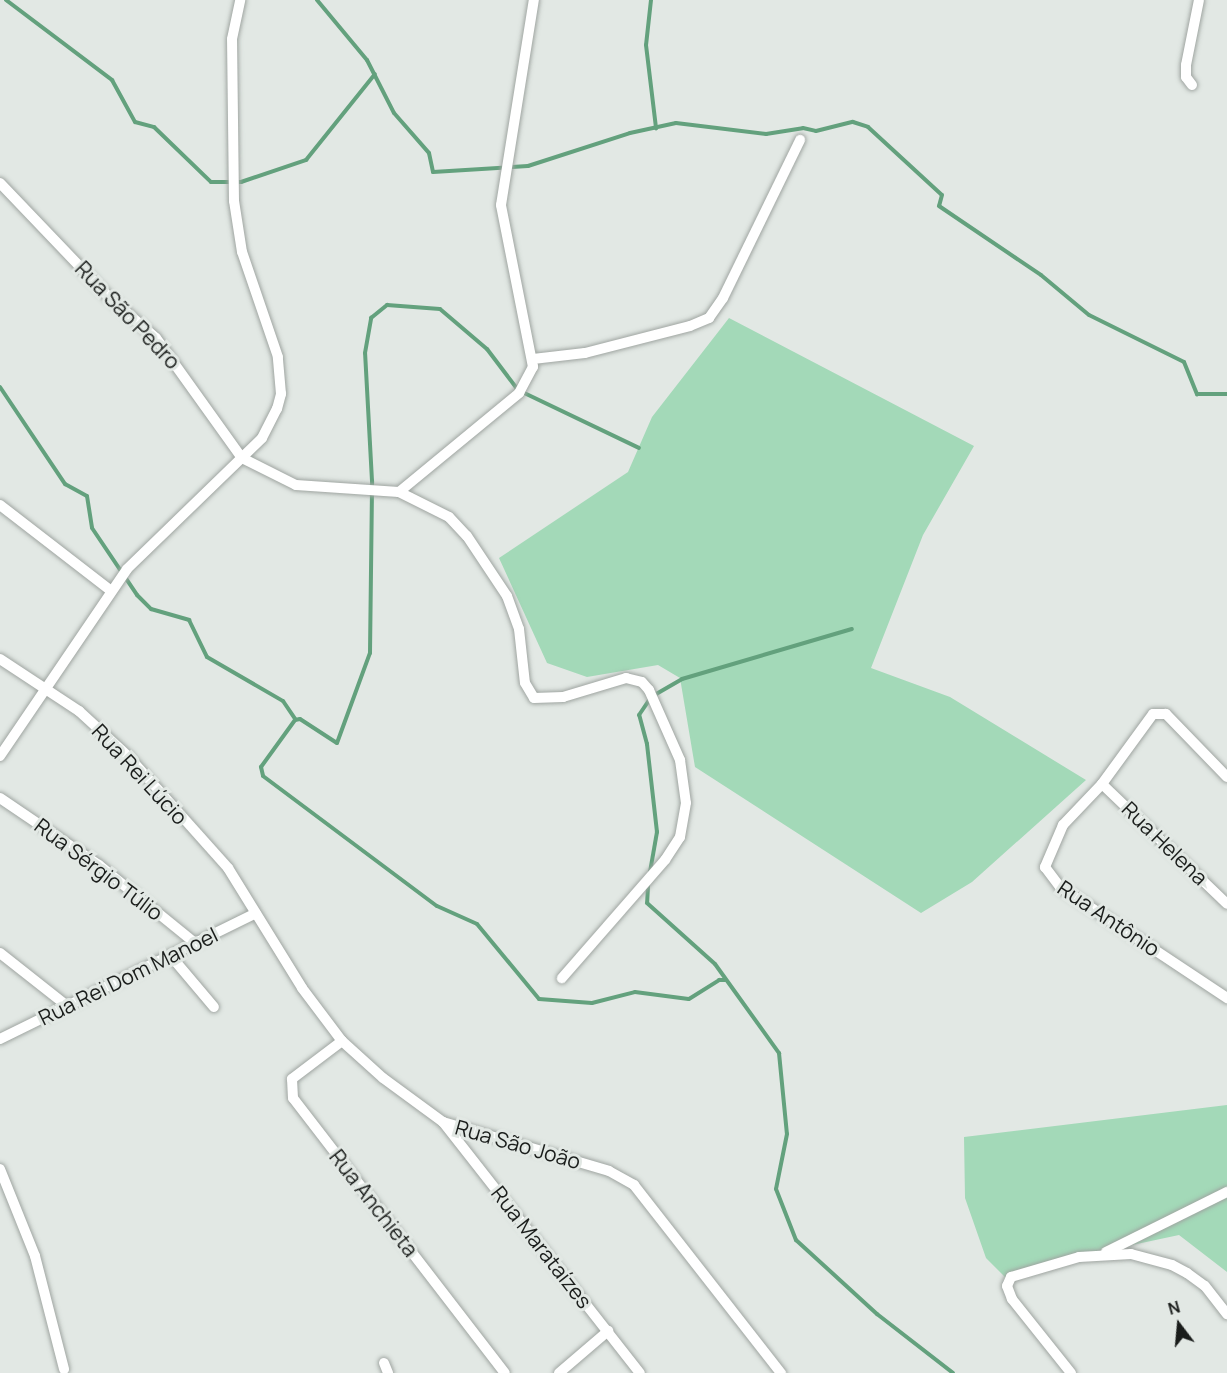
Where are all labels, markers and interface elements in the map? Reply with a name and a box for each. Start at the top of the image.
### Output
street label: Rua São Pedro [70,256,186,374]
street label: Rua Rei Lúcio [87,719,193,829]
street label: Rua Helena [1117,796,1213,890]
street label: Rua Sérgio Túlio [30,813,168,925]
street label: Rua Antônio [1053,875,1165,961]
street label: Rua Rei Dom Manoel [34,922,222,1030]
street label: Rua São João [452,1114,584,1174]
street label: Rua Anchieta [324,1145,424,1261]
street label: Rua Marataízes [486,1181,598,1313]
north arrow [1149,1295,1209,1355]
text: N [1165,1296,1183,1320]

